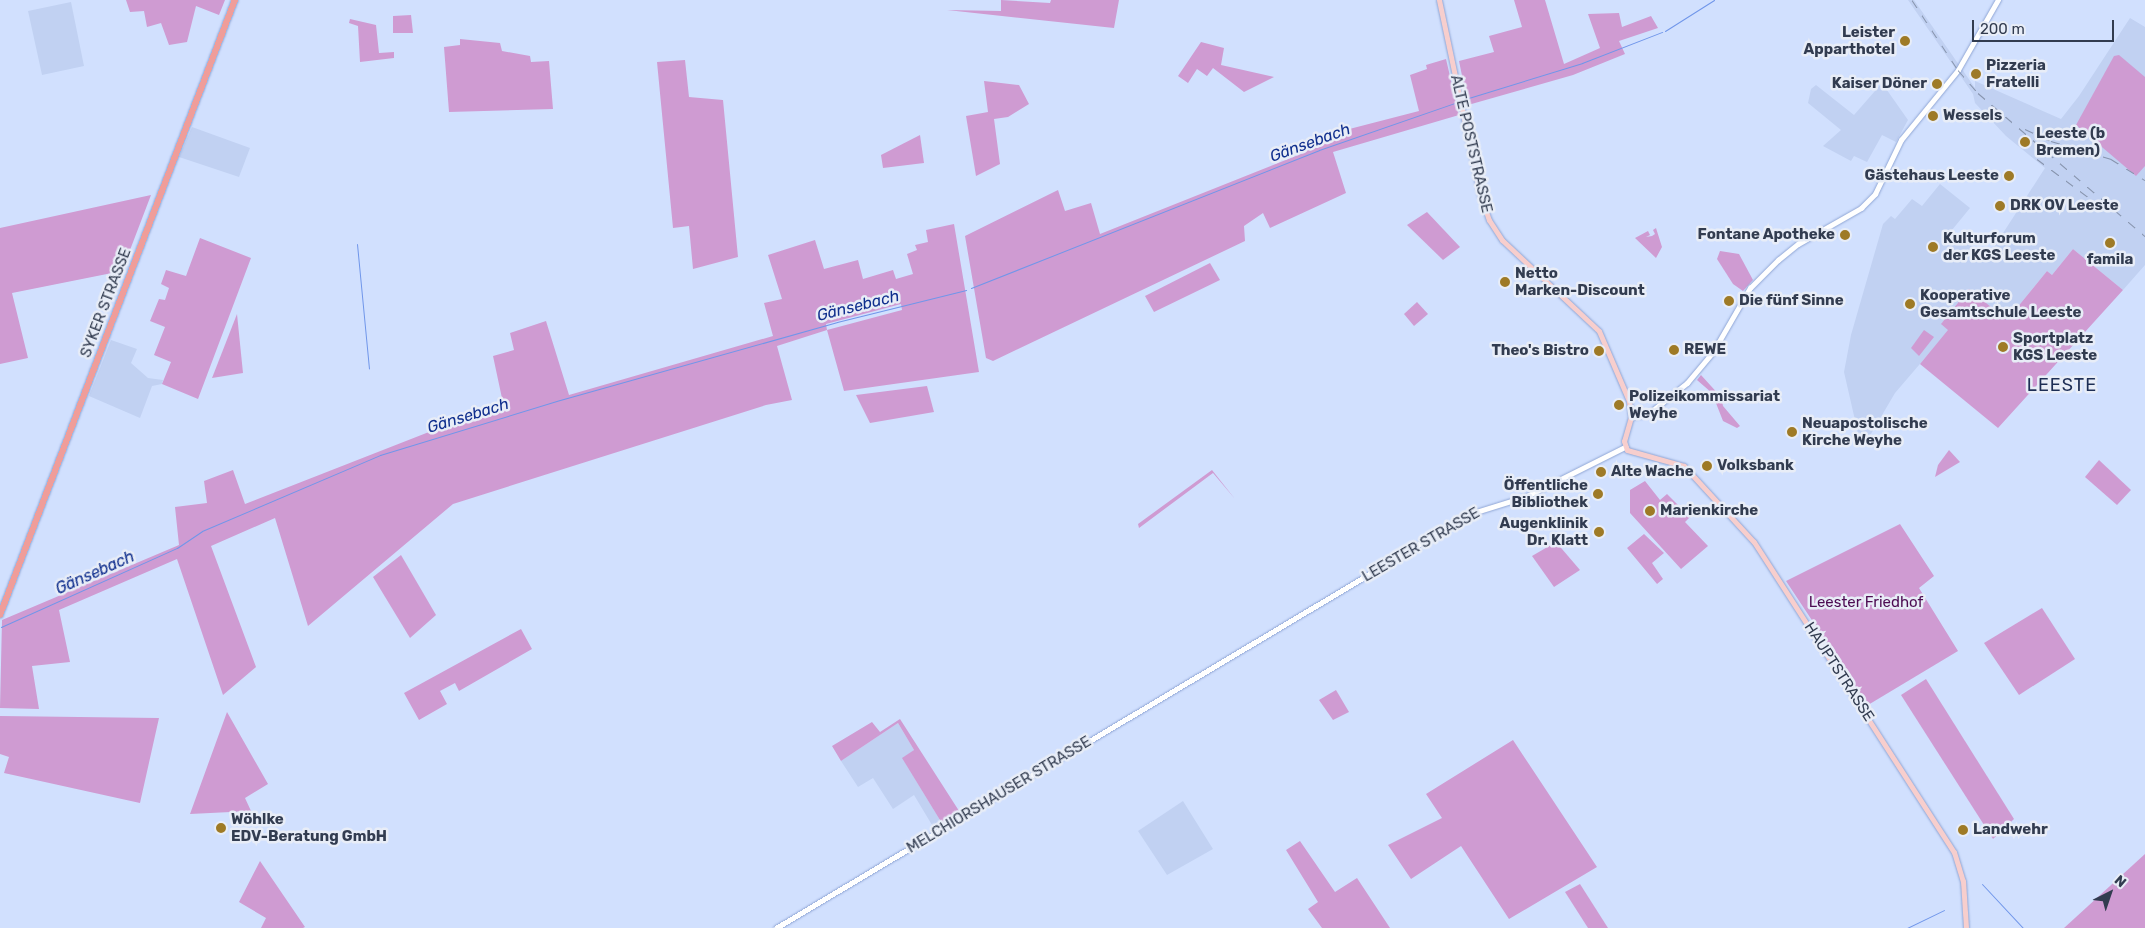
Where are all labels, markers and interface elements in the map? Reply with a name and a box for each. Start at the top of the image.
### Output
scale bar [1975,10,2118,42]
text: 200 m [1980,20,2025,38]
place label: Leister Apparthotel [1804,23,1895,58]
marker: Leister Apparthotel [1899,35,1911,47]
place label: Pizzeria Fratelli [1986,56,2046,91]
marker: Pizzeria Fratelli [1970,68,1982,80]
street label: ALTE POSTSTRASSE [1446,73,1496,215]
place label: Kaiser Döner [1832,75,1927,93]
marker: Kaiser Döner [1931,78,1943,90]
place label: Wessels [1943,107,2002,125]
marker: Wessels [1927,110,1939,122]
water label: Gänsebach [1267,120,1353,166]
place label: Leeste (b Bremen) [2036,124,2105,159]
marker: Leeste (b Bremen) [2018,135,2032,149]
place label: Gästehaus Leeste [1865,167,1999,185]
marker: Gästehaus Leeste [2003,170,2015,182]
place label: DRK OV Leeste [2010,197,2119,215]
marker: DRK OV Leeste [1994,200,2006,212]
place label: Fontane Apotheke [1697,226,1835,244]
marker: Fontane Apotheke [1839,229,1851,241]
place label: Kulturforum der KGS Leeste [1943,229,2056,264]
marker: famila [2104,237,2116,249]
marker: Kulturforum der KGS Leeste [1927,241,1939,253]
street label: SYKER STRASSE [77,246,135,360]
place label: famila [2087,251,2133,269]
place label: Netto Marken-Discount [1515,264,1645,299]
marker: Netto Marken-Discount [1499,276,1511,288]
water label: Gänsebach [815,286,901,326]
place label: Kooperative Gesamtschule Leeste [1920,286,2081,321]
place label: Die fünf Sinne [1739,292,1844,310]
marker: Die fünf Sinne [1723,295,1735,307]
marker: Kooperative Gesamtschule Leeste [1904,298,1916,310]
place label: Sportplatz KGS Leeste [2013,329,2097,364]
place label: REWE [1684,341,1726,359]
marker: Sportplatz KGS Leeste [1997,341,2009,353]
place label: Theo's Bistro [1491,342,1589,360]
marker: REWE [1668,344,1680,356]
marker: Theo's Bistro [1593,345,1605,357]
district label: LEESTE [2026,374,2098,396]
place label: Polizeikommissariat Weyhe [1629,387,1780,422]
water label: Gänsebach [425,394,511,438]
marker: Polizeikommissariat Weyhe [1613,399,1625,411]
place label: Neuapostolische Kirche Weyhe [1802,414,1928,449]
marker: Neuapostolische Kirche Weyhe [1786,426,1798,438]
place label: Volksbank [1717,457,1794,475]
marker: Volksbank [1701,460,1713,472]
place label: Alte Wache [1611,463,1694,481]
marker: Alte Wache [1595,466,1607,478]
place label: Öffentliche Bibliothek [1504,476,1588,511]
marker: Öffentliche Bibliothek [1592,488,1604,500]
place label: Marienkirche [1660,502,1758,520]
street label: LEESTER STRASSE [1359,504,1483,586]
marker: Marienkirche [1644,505,1656,517]
place label: Augenklinik Dr. Klatt [1500,514,1588,549]
marker: Augenklinik Dr. Klatt [1592,525,1606,539]
water label: Gänsebach [52,547,138,599]
park label: Leester Friedhof [1809,594,1923,612]
street label: HAUPTSTRASSE [1800,619,1878,725]
street label: MELCHIORSHAUSER STRASSE [904,733,1094,857]
place label: Wöhlke EDV-Beratung GmbH [231,810,387,845]
place label: Landwehr [1973,821,2048,839]
marker: Wöhlke EDV-Beratung GmbH [215,822,227,834]
marker: Landwehr [1957,824,1969,836]
north arrow [2085,868,2135,918]
text: N [2111,872,2130,891]

